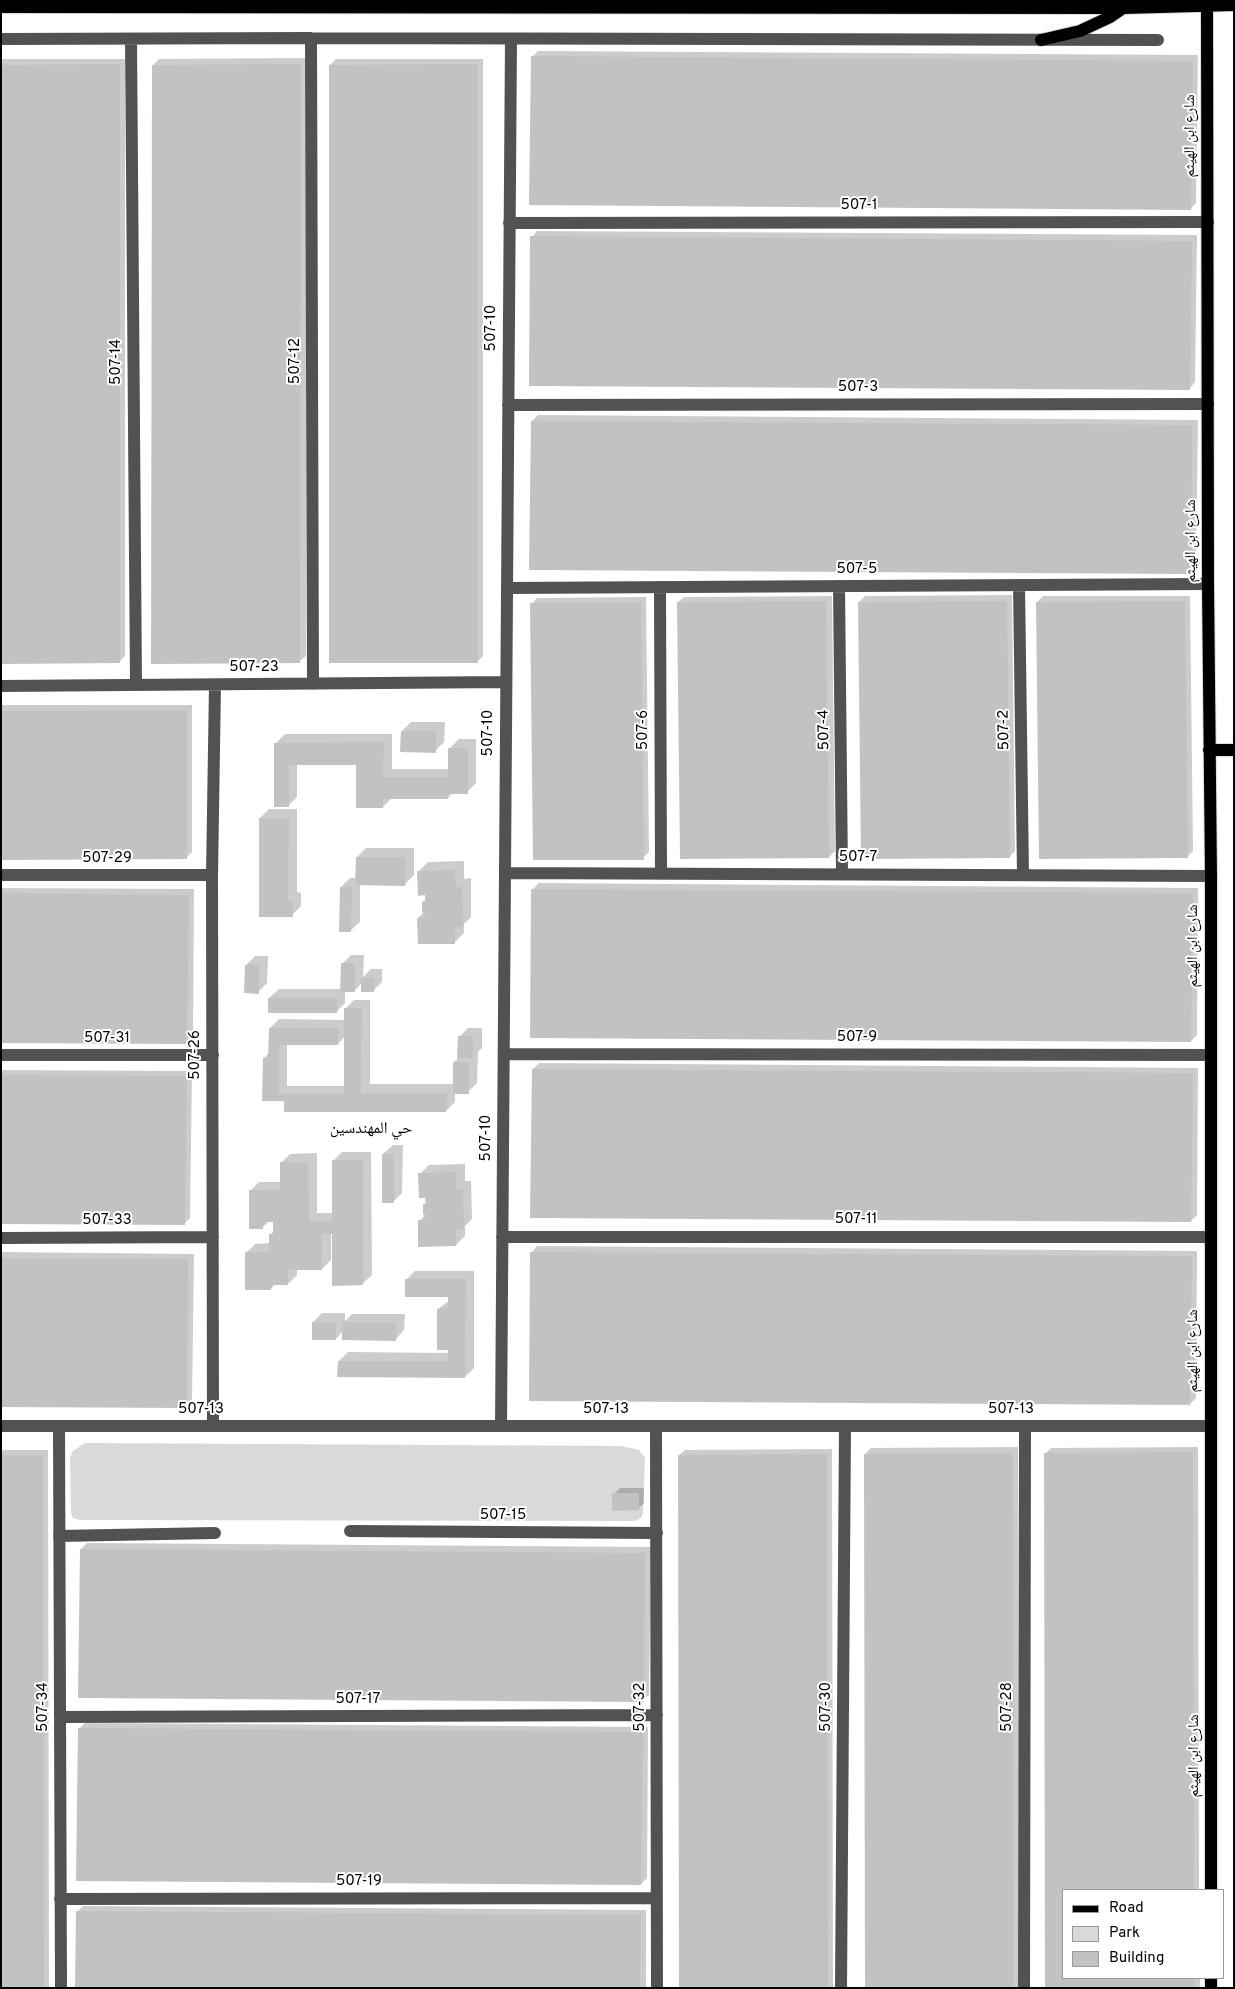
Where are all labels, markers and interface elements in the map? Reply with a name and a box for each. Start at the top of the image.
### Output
street label: شارع ابن الهيثم [1182,94,1200,178]
street label: 507-1 [840,197,878,215]
street label: 507-10 [483,305,501,351]
street label: 507-12 [287,338,305,384]
street label: 507-14 [108,339,126,385]
street label: 507-3 [838,379,878,397]
street label: شارع ابن الهيثم [1183,499,1201,583]
street label: 507-5 [837,561,877,579]
street label: 507-23 [229,659,279,677]
street label: 507-4 [816,709,834,751]
street label: 507-2 [996,709,1014,751]
street label: 507-10 [480,710,498,756]
street label: 507-6 [635,710,653,750]
street label: 507-7 [839,849,877,867]
street label: 507-29 [82,850,132,868]
street label: شارع ابن الهيثم [1185,904,1203,988]
street label: 507-9 [837,1029,877,1047]
street label: 507-31 [84,1030,130,1048]
street label: 507-26 [187,1030,205,1080]
street label: 507-10 [478,1115,496,1161]
district label: حي المهندسين [330,1120,412,1140]
street label: 507-11 [835,1211,877,1229]
street label: 507-33 [82,1212,132,1230]
street label: شارع ابن الهيثم [1185,1309,1203,1393]
street label: 507-13 [178,1401,224,1419]
street label: 507-13 [583,1401,629,1419]
street label: 507-13 [988,1401,1034,1419]
street label: 507-15 [480,1507,526,1525]
street label: 507-34 [35,1682,53,1732]
street label: 507-32 [632,1682,650,1732]
street label: 507-30 [818,1682,836,1732]
street label: 507-28 [999,1682,1017,1732]
street label: 507-17 [336,1691,380,1709]
street label: شارع ابن الهيثم [1186,1714,1204,1798]
street label: 507-19 [336,1873,382,1891]
legend [1062,1889,1225,1979]
text: Road [1109,1899,1144,1918]
text: Park [1109,1924,1140,1943]
text: Building [1109,1949,1164,1968]

